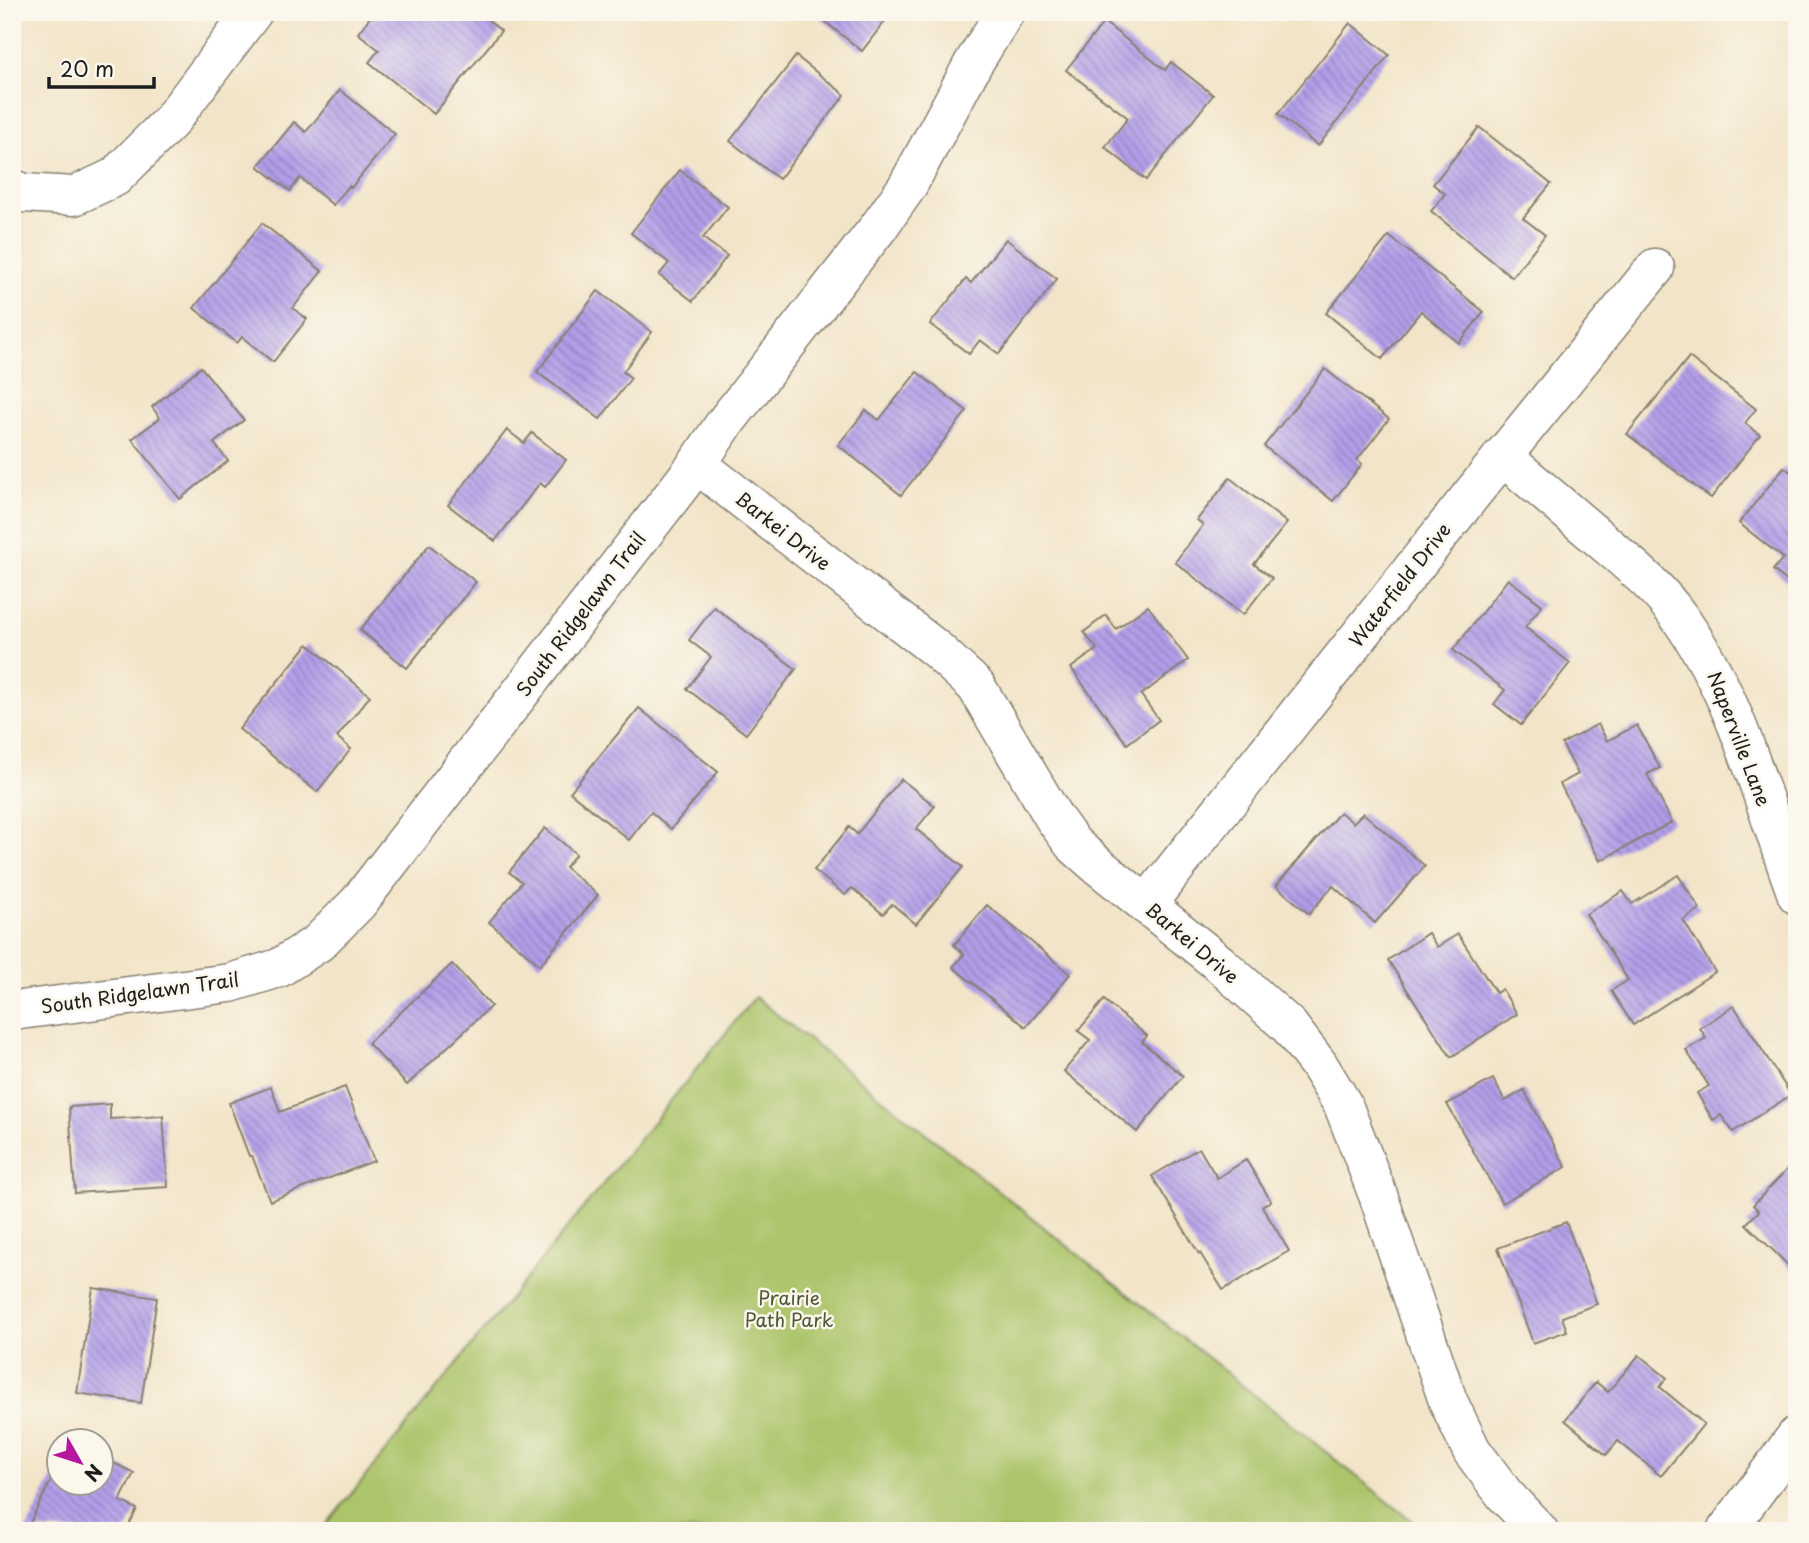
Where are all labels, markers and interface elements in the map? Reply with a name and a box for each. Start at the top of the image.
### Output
scale bar [49,46,154,90]
text: 20 m [60,52,114,84]
street label: Barkei Drive [730,484,837,576]
street label: Waterfield Drive [1342,516,1457,652]
street label: South Ridgelawn Trail [509,525,652,702]
street label: Naperville Lane [1701,667,1779,810]
street label: Barkei Drive [1140,895,1245,990]
street label: South Ridgelawn Trail [39,964,241,1020]
park label: Prairie Path Park [745,1283,834,1333]
north arrow [46,1428,116,1498]
text: N [78,1459,110,1488]

